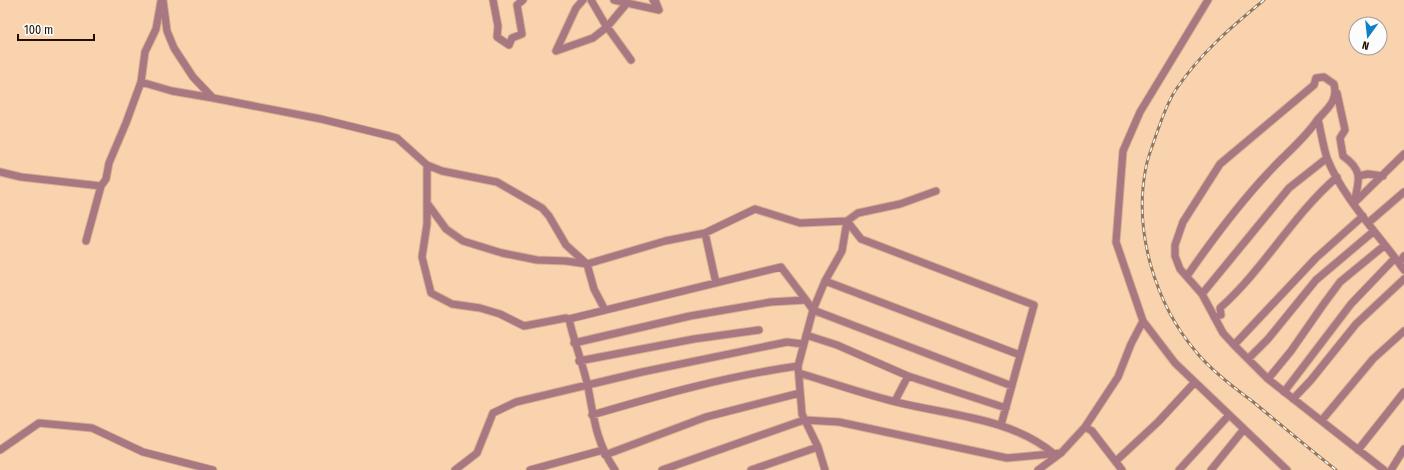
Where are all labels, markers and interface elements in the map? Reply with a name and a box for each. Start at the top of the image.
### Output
scale bar [18,16,94,42]
north arrow [1348,16,1388,56]
text: 100 m [24,23,53,37]
text: N [1361,38,1370,52]

